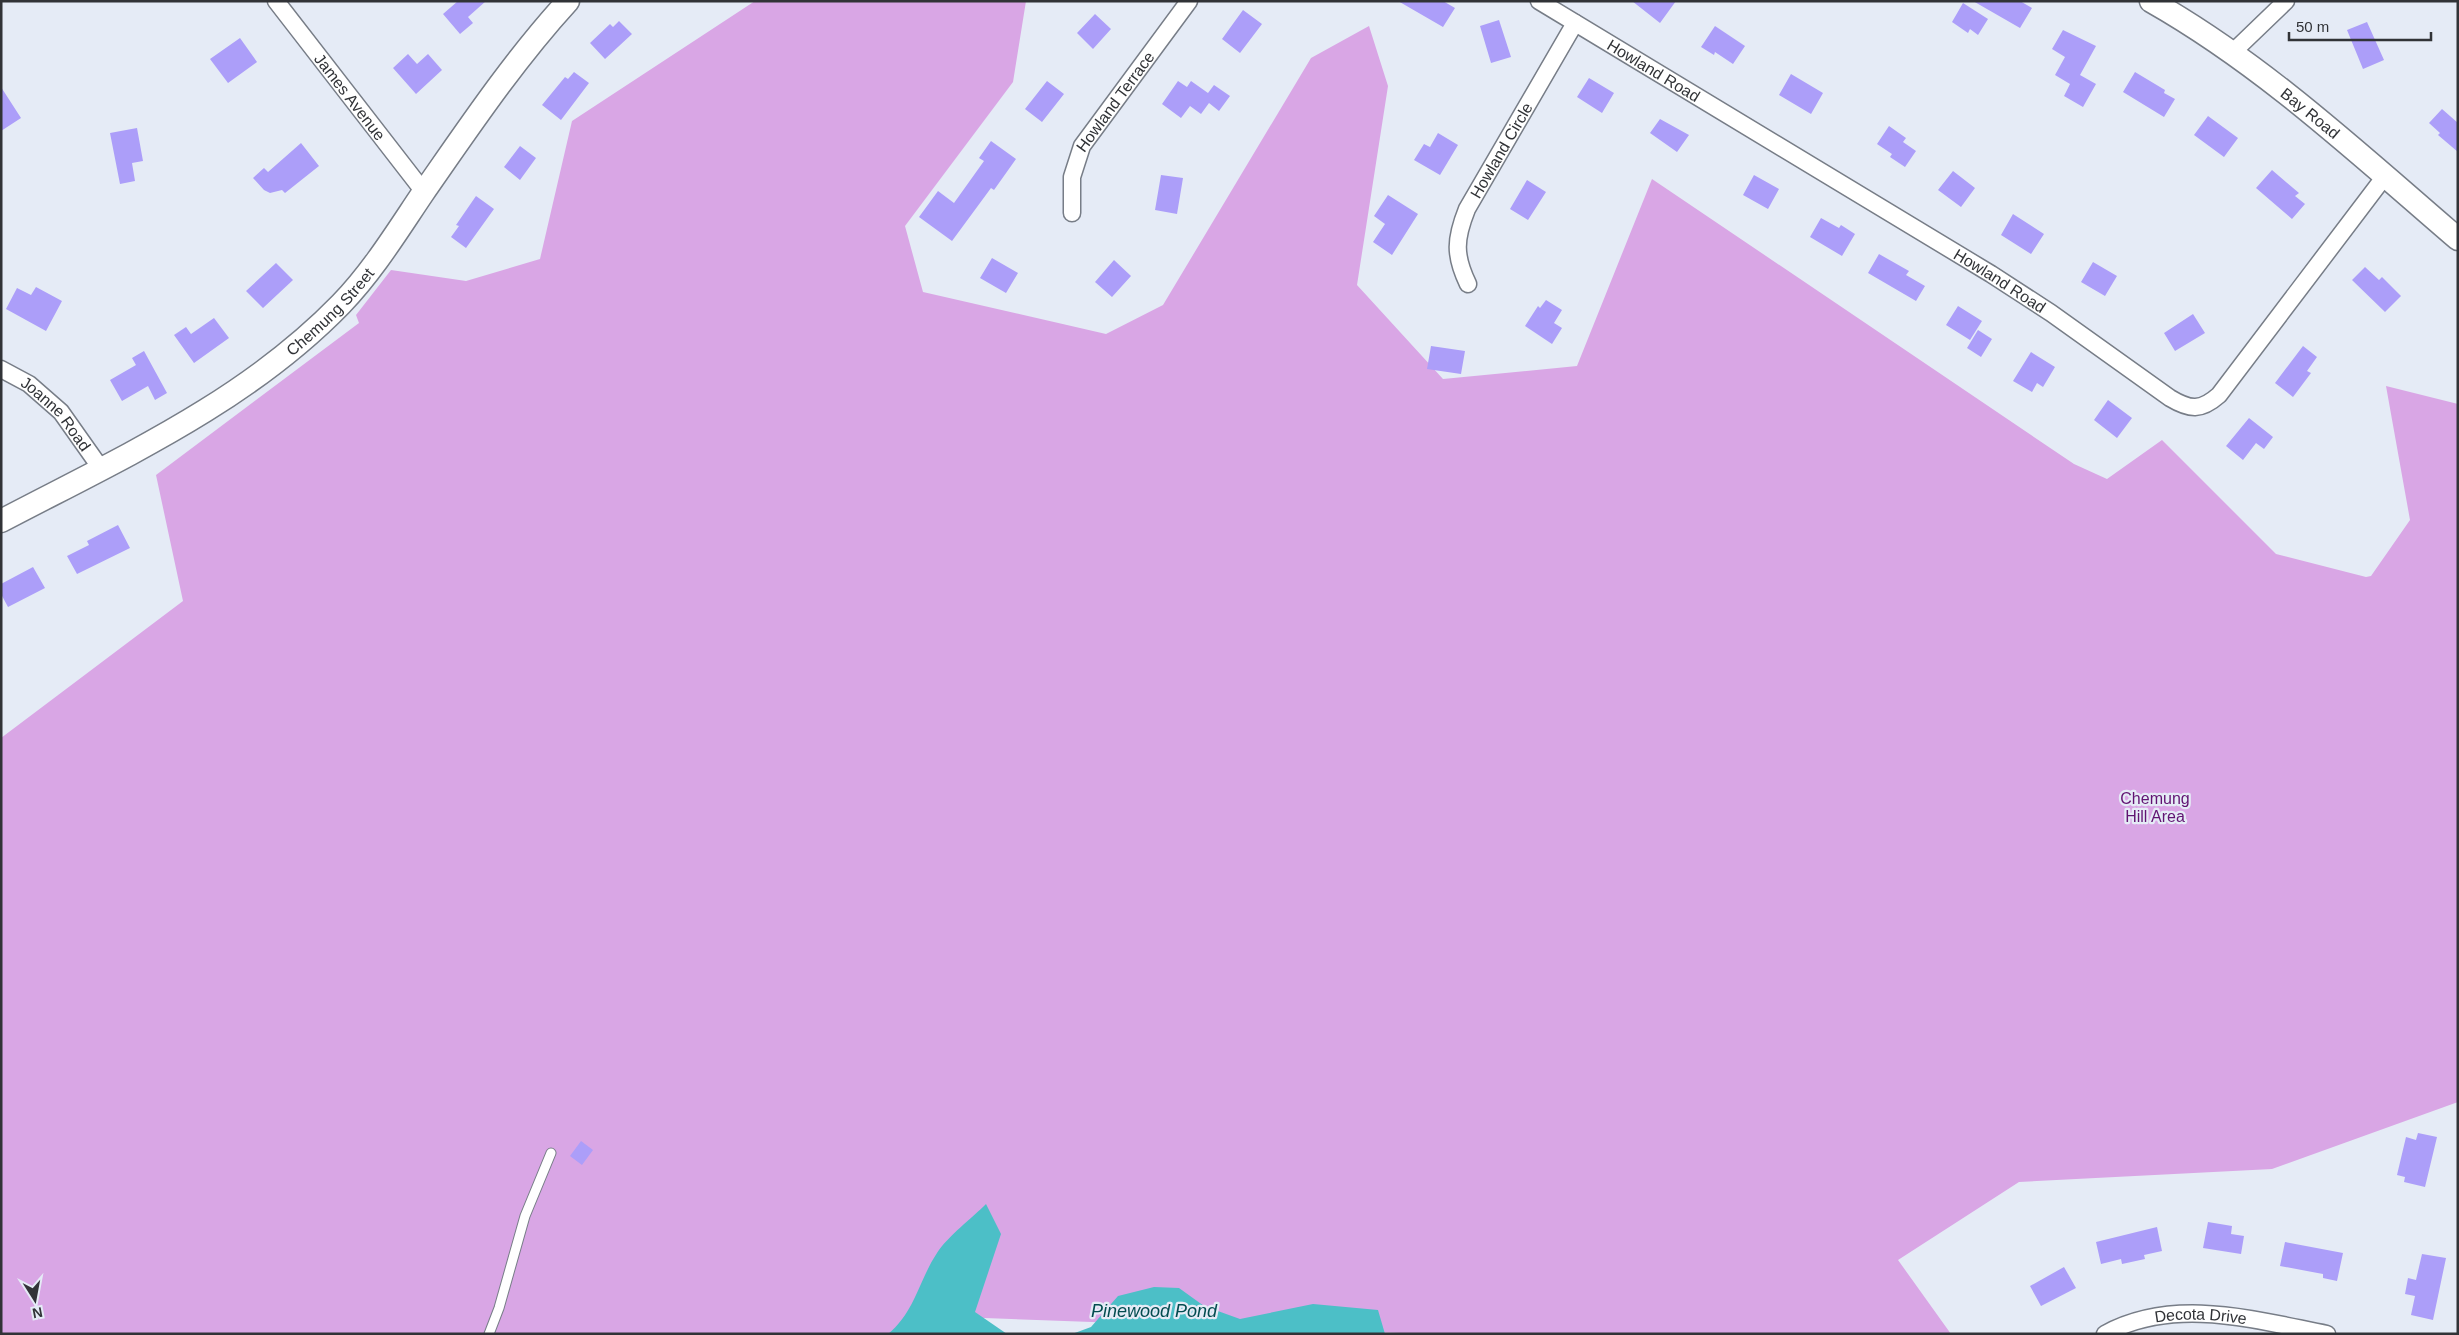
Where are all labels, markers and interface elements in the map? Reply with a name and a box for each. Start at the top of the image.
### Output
scale bar [2289,10,2432,42]
text: 50 m [2296,18,2329,35]
street label: Howland Road [1604,36,1703,105]
street label: Howland Terrace [1072,48,1157,155]
street label: James Avenue [311,50,389,143]
street label: Bay Road [2278,84,2343,142]
street label: Howland Circle [1467,99,1536,201]
street label: Howland Road [1951,245,2049,316]
street label: Chemung Street [283,264,377,359]
street label: Joanne Road [18,373,94,454]
park label: Chemung Hill Area [2120,790,2190,825]
north arrow [10,1275,60,1325]
water label: Pinewood Pond [1091,1301,1218,1321]
text: N [31,1304,44,1322]
street label: Decota Drive [2153,1305,2248,1327]

